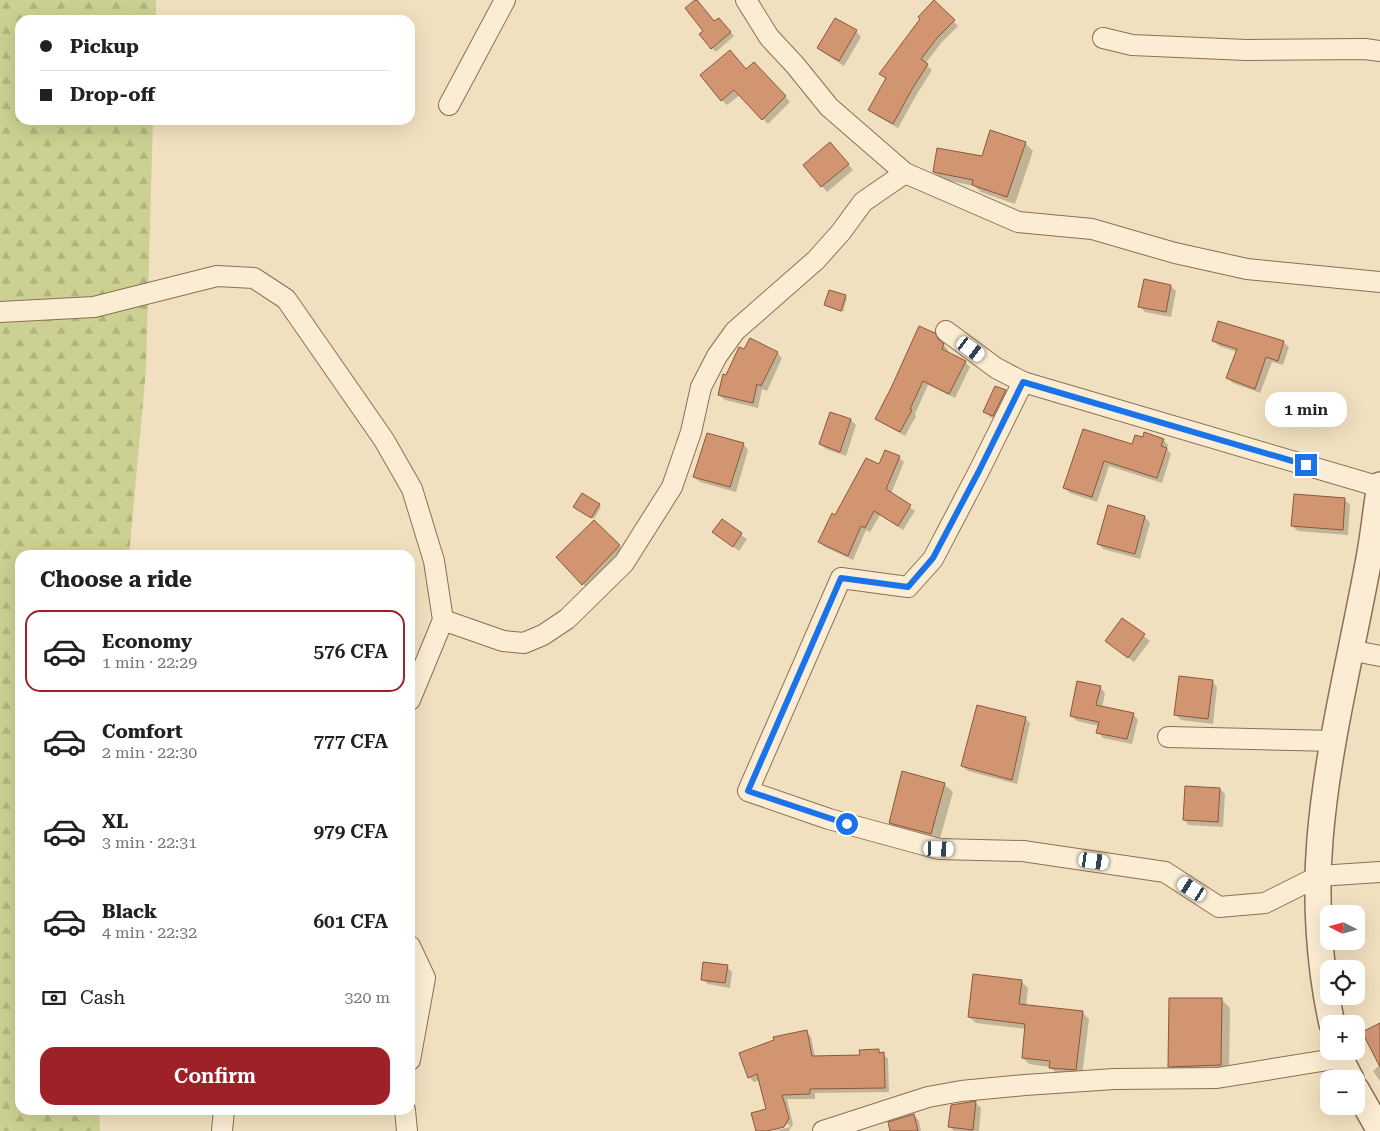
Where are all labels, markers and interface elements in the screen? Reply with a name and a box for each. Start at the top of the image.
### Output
text: Pickup [70,35,139,58]
text: Drop-off [70,83,155,106]
car [954,334,987,364]
callout: 1 min [1265,392,1347,428]
text: 1 min [1284,400,1328,419]
route end [1295,454,1317,476]
text: Choose a ride [40,567,192,592]
icon: car [42,629,87,674]
text: Economy [102,630,192,653]
text: 576 CFA [313,640,388,663]
text: 1 min · 22:29 [102,653,197,672]
icon: car [42,719,87,764]
text: Comfort [102,720,183,743]
text: 777 CFA [313,730,388,753]
text: 2 min · 22:30 [102,743,197,762]
icon: car [42,809,87,854]
text: XL [102,810,128,833]
route start [836,813,858,835]
text: 979 CFA [313,820,388,843]
text: 3 min · 22:31 [102,833,197,852]
car [923,841,954,857]
car [1078,851,1109,871]
car [1175,875,1208,903]
icon: car [42,899,87,944]
text: Black [102,900,157,923]
north arrow [1320,905,1365,950]
map controls [1320,905,1365,1115]
text: 601 CFA [313,910,388,933]
text: 4 min · 22:32 [102,923,197,942]
button: locate [1320,960,1365,1005]
icon: cash [40,984,68,1012]
text: Cash [80,986,125,1009]
text: 320 m [344,988,390,1007]
button: + [1320,1015,1365,1060]
button: Confirm [40,1047,390,1105]
button: − [1320,1070,1365,1115]

